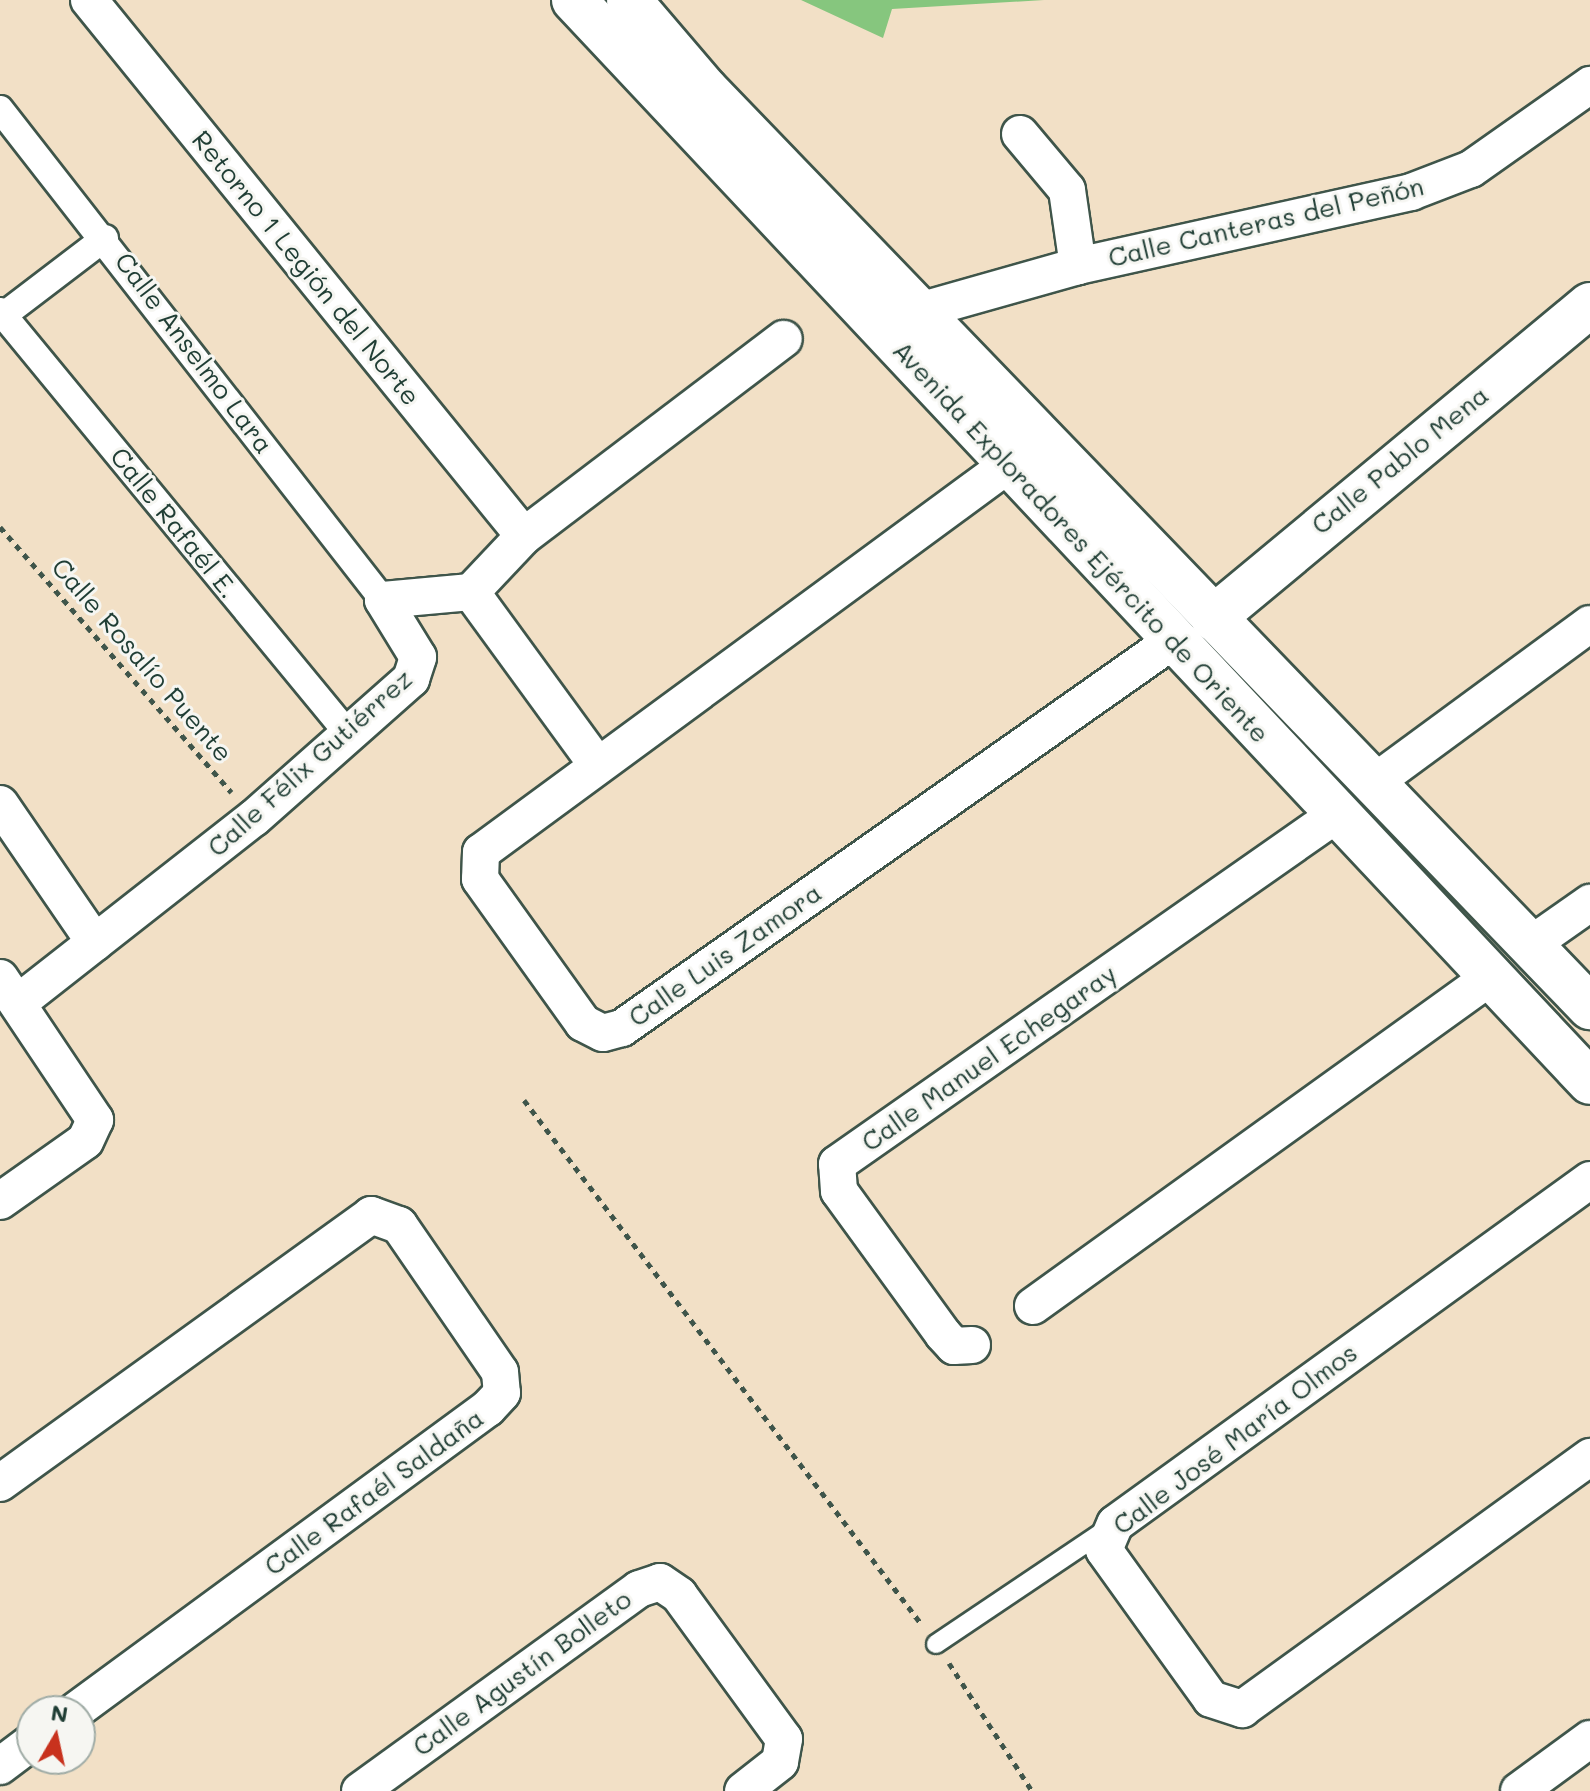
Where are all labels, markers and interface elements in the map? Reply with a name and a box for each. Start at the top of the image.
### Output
street label: Retorno 1 Legión del Norte [186,124,426,412]
street label: Calle Canteras del Peñón [1105,170,1427,274]
street label: Calle Anselmo Lara [108,246,280,460]
street label: Avenida Exploradores Ejército de Oriente [886,335,1276,749]
street label: Calle Pablo Mena [1305,379,1495,541]
street label: Calle Rafaél E. [104,441,244,605]
street label: Calle Rosalío Puente [45,552,239,768]
street label: Calle Félix Gutiérrez [201,663,419,863]
street label: Calle Luis Zamora [623,877,827,1033]
street label: Calle Manuel Echegaray [856,958,1122,1158]
street label: Calle José María Olmos [1107,1337,1363,1541]
street label: Calle Rafaél Saldaña [258,1402,490,1582]
street label: Calle Agustín Bolleto [407,1583,637,1763]
north arrow [16,1695,96,1775]
text: N [49,1697,70,1728]

